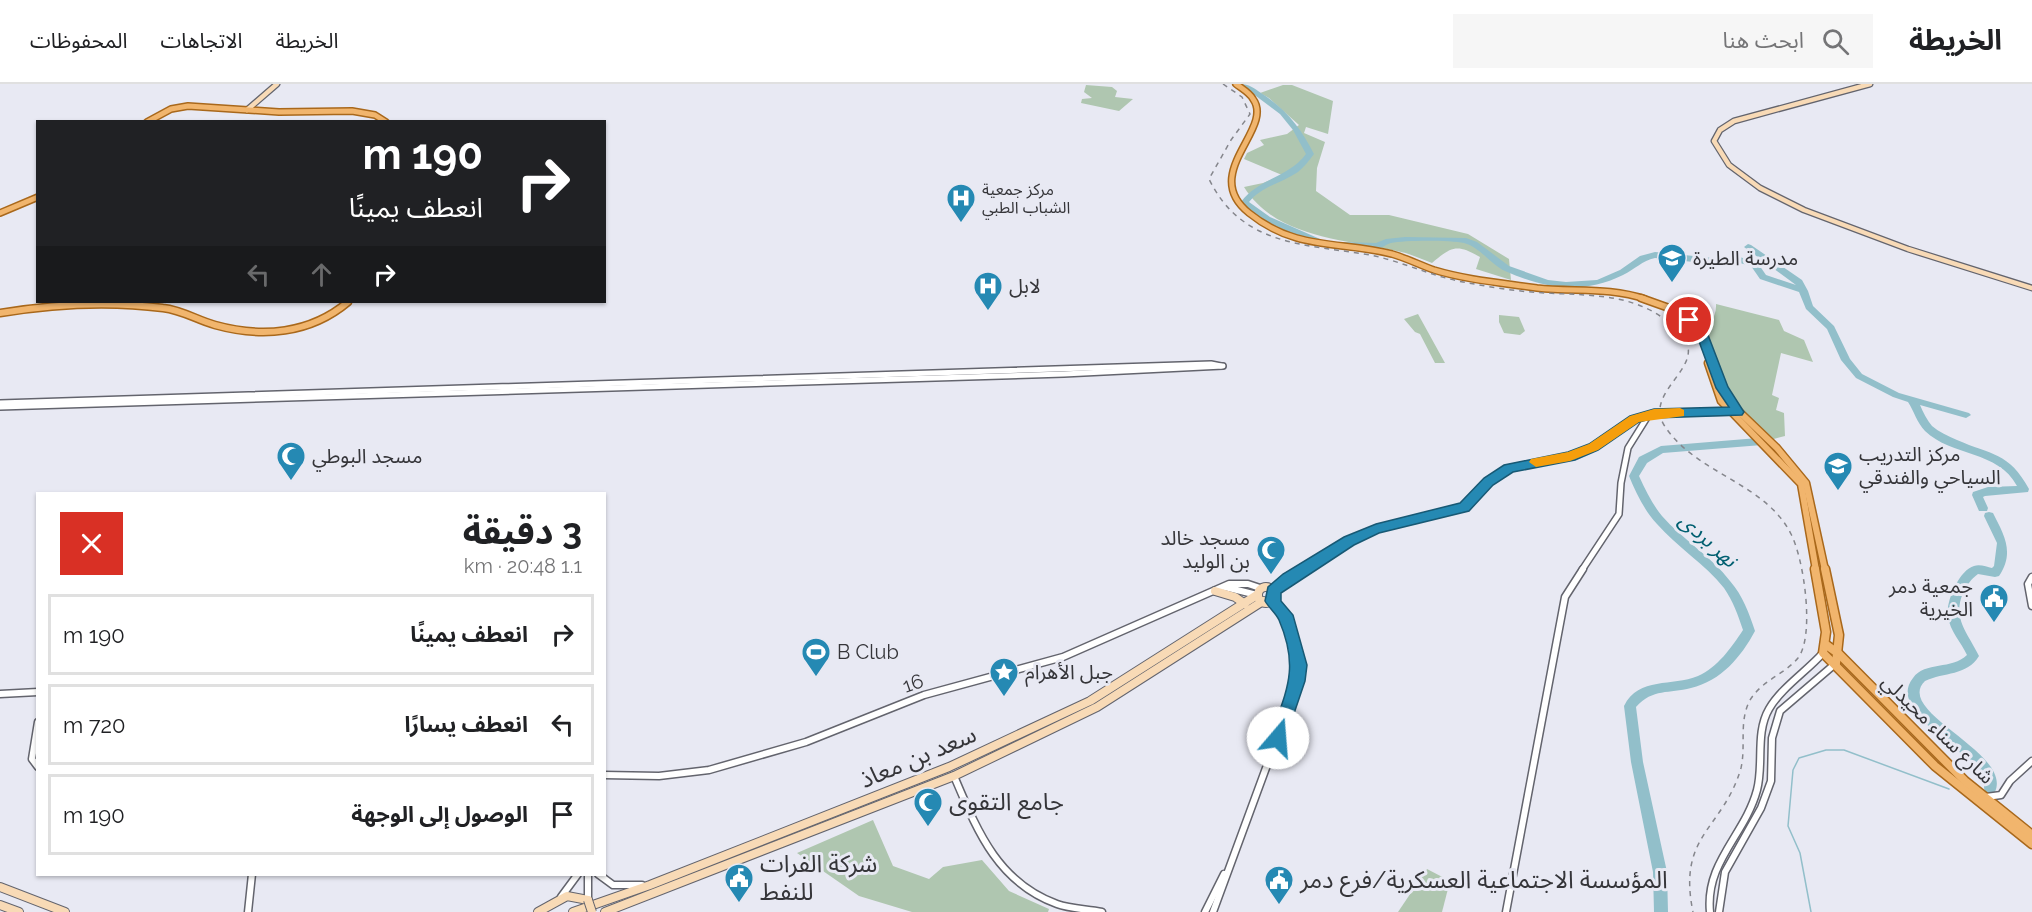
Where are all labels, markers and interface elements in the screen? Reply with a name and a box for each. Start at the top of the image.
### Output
search box [1453,14,1873,68]
text: الخريطة [1909,24,2002,57]
icon: search [1819,25,1852,58]
text: ابحث هنا [1723,27,1804,53]
text: المحفوظات [30,28,127,53]
text: الاتجاهات [160,28,242,53]
text: الخريطة [275,28,338,53]
text: 190 m [363,130,483,179]
icon: right [504,144,582,222]
place label: مركز جمعية الشباب الطبي [982,180,1070,220]
hospital icon: مركز جمعية الشباب الطبي [945,182,977,224]
text: انعطف يمينًا [349,192,483,223]
school or university icon: مدرسة الطيرة [1656,242,1688,284]
place label: مدرسة الطيرة [1693,246,1798,270]
icon: left [242,258,275,291]
icon: ahead [305,258,338,291]
icon: right [368,258,401,291]
hospital icon: لابل [972,270,1004,312]
place label: لابل [1009,274,1041,298]
pin [1663,294,1714,345]
icon: arrive [1672,303,1705,336]
mosque icon: مسجد البوطي [275,440,307,482]
place label: مركز التدريب السياحي والفندقي [1859,442,2001,493]
place label: مسجد البوطي [312,444,423,472]
school or university icon: مركز التدريب السياحي والفندقي [1822,450,1854,492]
water label: نهر بردى [1674,507,1743,573]
text: 3 دقيقة [463,510,582,552]
button: close [60,512,123,575]
place label: مسجد خالد بن الوليد [1161,526,1250,573]
mosque icon: مسجد خالد بن الوليد [1255,534,1287,576]
text: 1.1 km · 20:48 [464,554,582,578]
place label: جمعية دمر الخيرية [1888,574,1973,621]
public building icon: جمعية دمر الخيرية [1978,582,2010,624]
icon: right [546,618,579,651]
text: انعطف يمينًا [410,621,528,647]
text: 190 m [63,622,125,648]
sports icon: B Club [800,636,832,678]
place label: B Club [837,640,899,664]
place icon: جبل الأهرام [988,656,1020,698]
place label: جبل الأهرام [1025,660,1113,687]
street label: 16 [899,668,927,698]
street label: شارع سناء محيدلي [1874,669,1999,791]
position arrow [1246,706,1310,770]
icon: left [546,708,579,741]
text: انعطف يسارًا [405,711,528,737]
text: 720 m [63,712,126,738]
street label: سعد بن معاذ [855,719,980,794]
mosque icon: جامع التقوى [912,786,944,828]
place label: جامع التقوى [949,787,1064,819]
icon: arrive [546,798,579,831]
text: الوصول إلى الوجهة [351,801,528,827]
text: 190 m [63,802,125,828]
place label: شركة الفرات للنفط [760,849,877,906]
public building icon: شركة الفرات للنفط [723,862,755,904]
public building icon: المؤسسة الاجتماعية العسكرية/فرع دمر [1263,864,1295,906]
place label: المؤسسة الاجتماعية العسكرية/فرع دمر [1299,865,1668,897]

